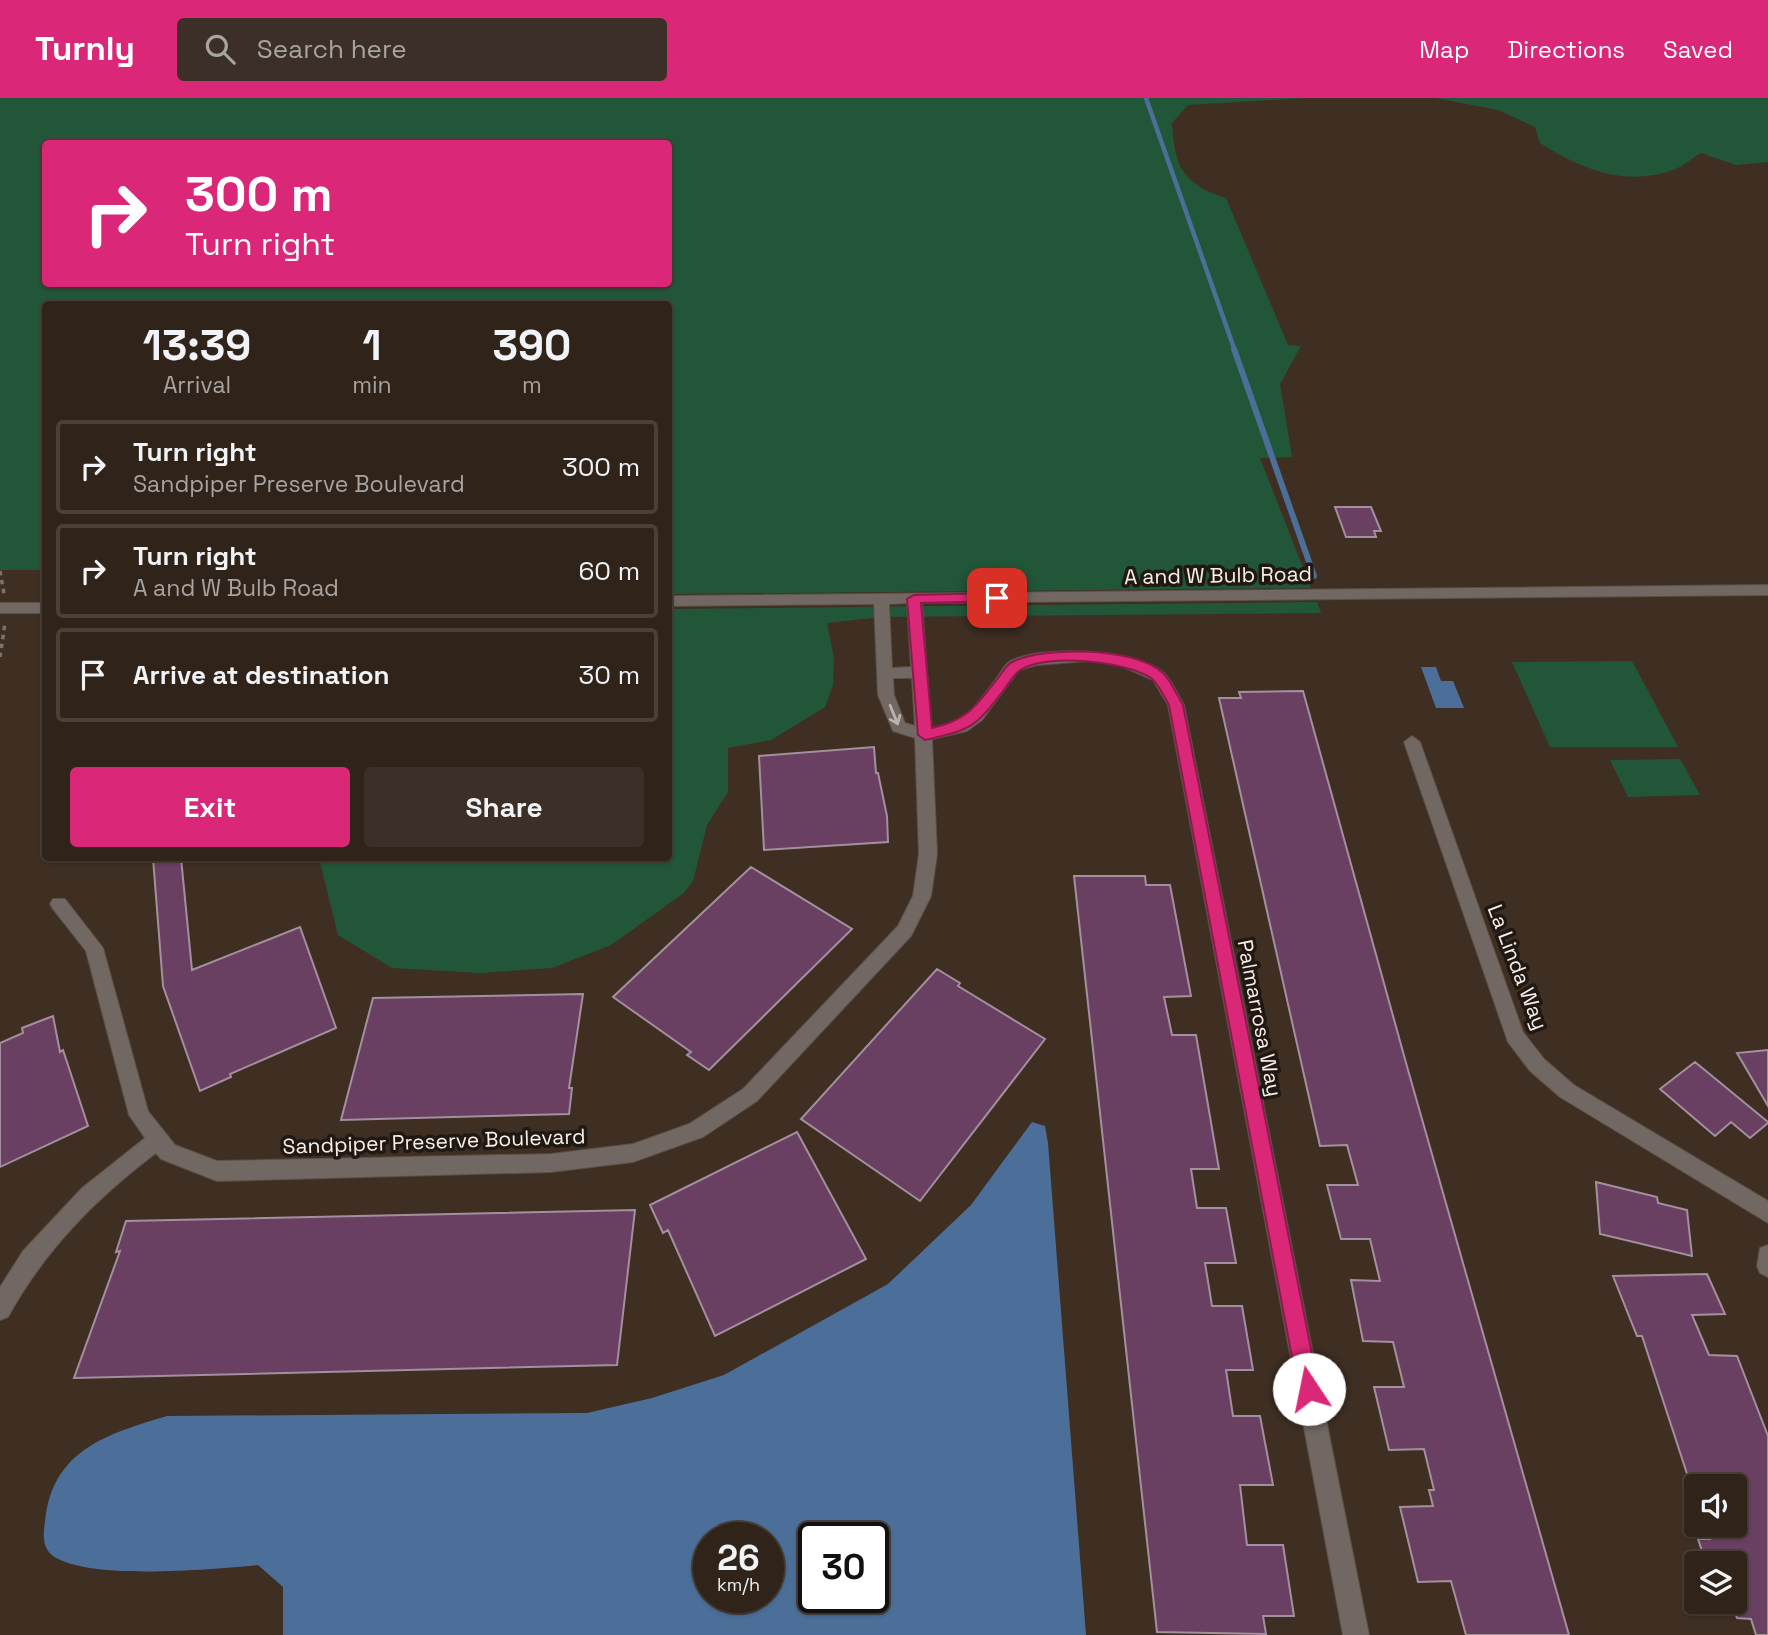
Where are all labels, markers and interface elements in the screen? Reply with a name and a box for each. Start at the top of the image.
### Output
search box [177,18,667,81]
text: Turnly [35,28,135,70]
icon: search [201,30,239,68]
text: Search here [257,32,407,66]
text: Map [1419,34,1469,65]
text: Directions [1507,34,1625,65]
text: Saved [1663,34,1733,65]
text: 300 m [185,163,333,225]
icon: right [70,168,161,259]
text: Turn right [185,224,335,264]
text: 13:39 [143,319,251,372]
text: 1 [362,319,381,372]
text: 390 [492,319,571,372]
text: Arrival [163,370,231,400]
text: min [352,370,392,400]
text: m [522,370,542,400]
text: Turn right [133,435,257,469]
icon: right [74,448,112,486]
text: 300 m [562,450,640,484]
text: Sandpiper Preserve Boulevard [133,469,465,499]
text: Turn right [133,539,257,573]
icon: right [74,552,112,590]
text: 60 m [578,554,640,588]
street label: A and W Bulb Road [1124,560,1312,590]
pin [967,568,1027,628]
text: A and W Bulb Road [133,573,339,603]
icon: arrive [978,579,1016,617]
icon: arrive [74,656,112,694]
text: Arrive at destination [133,658,390,692]
text: 30 m [579,658,640,692]
one-way arrow [889,703,902,725]
button: Exit [70,767,350,847]
button: Share [364,767,644,847]
street label: La Linda Way [1482,901,1554,1033]
street label: Palmarrosa Way [1232,937,1288,1099]
street label: Sandpiper Preserve Boulevard [282,1122,586,1160]
position arrow [1272,1352,1346,1426]
map controls [1684,1474,1747,1614]
button: sound [1684,1474,1747,1537]
speed limit sign: 30 [798,1522,889,1613]
text: 26 [717,1536,760,1580]
button: layers [1684,1551,1747,1614]
text: km/h [717,1573,760,1596]

